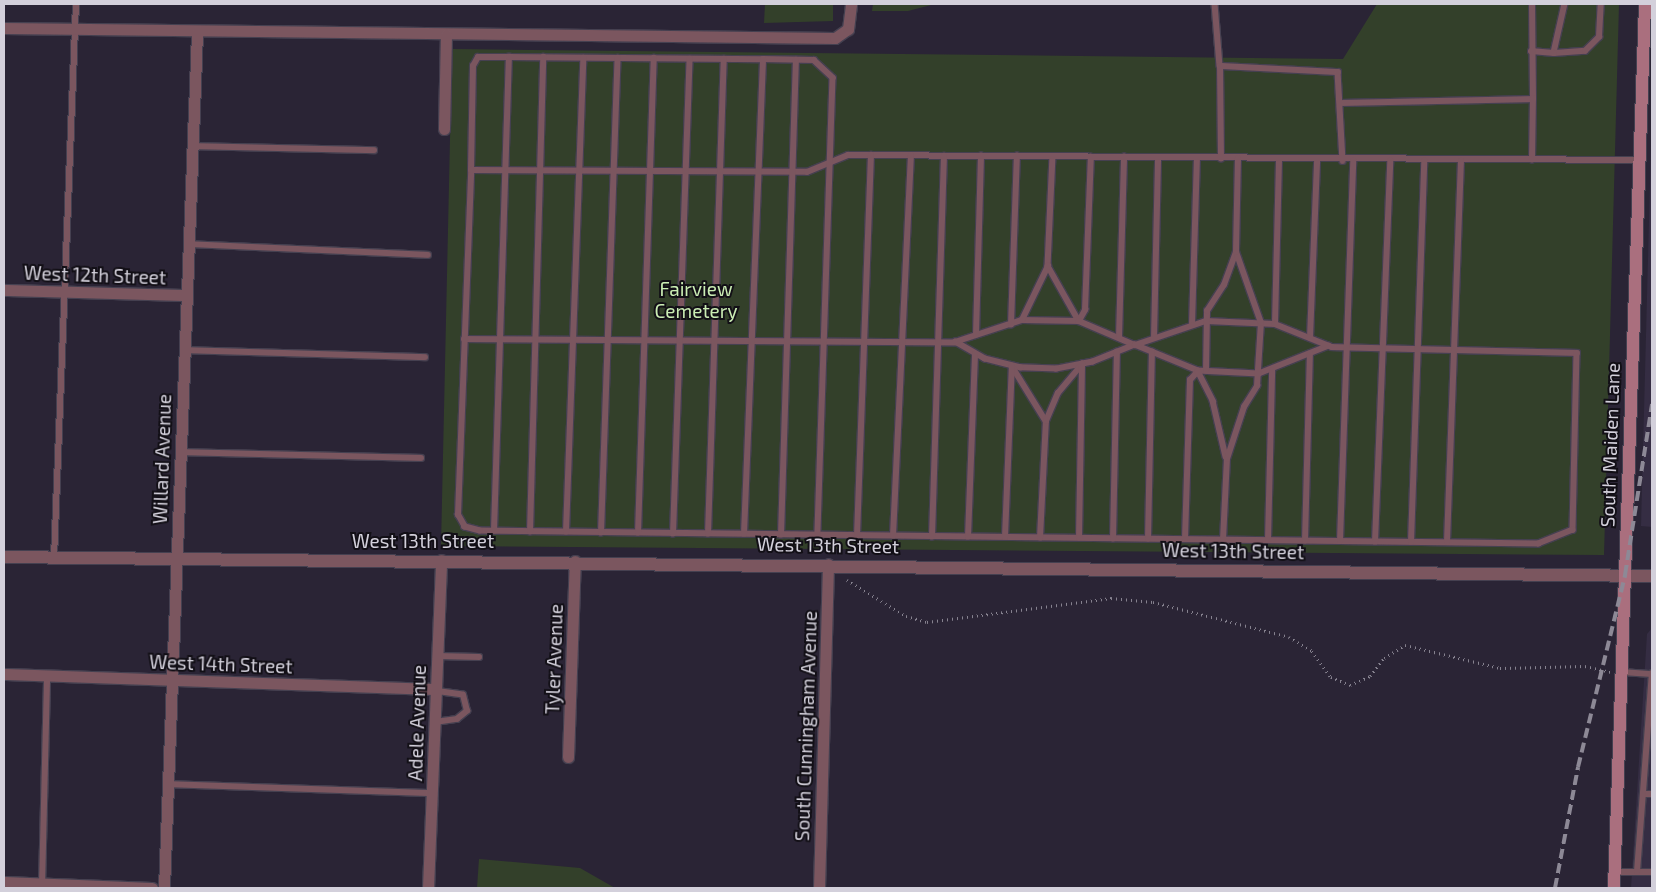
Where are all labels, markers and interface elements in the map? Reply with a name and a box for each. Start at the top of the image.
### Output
street label: West 12th Street [23,261,167,289]
park label: Fairview Cemetery [655,278,737,322]
street label: South Maiden Lane [1596,362,1624,528]
street label: Willard Avenue [148,393,176,525]
street label: West 13th Street [352,530,494,552]
street label: West 13th Street [757,532,899,558]
street label: West 13th Street [1162,538,1304,564]
street label: Tyler Avenue [541,603,567,715]
street label: South Cunningham Avenue [791,610,821,842]
street label: West 14th Street [149,650,293,678]
street label: Adele Avenue [404,664,430,782]

